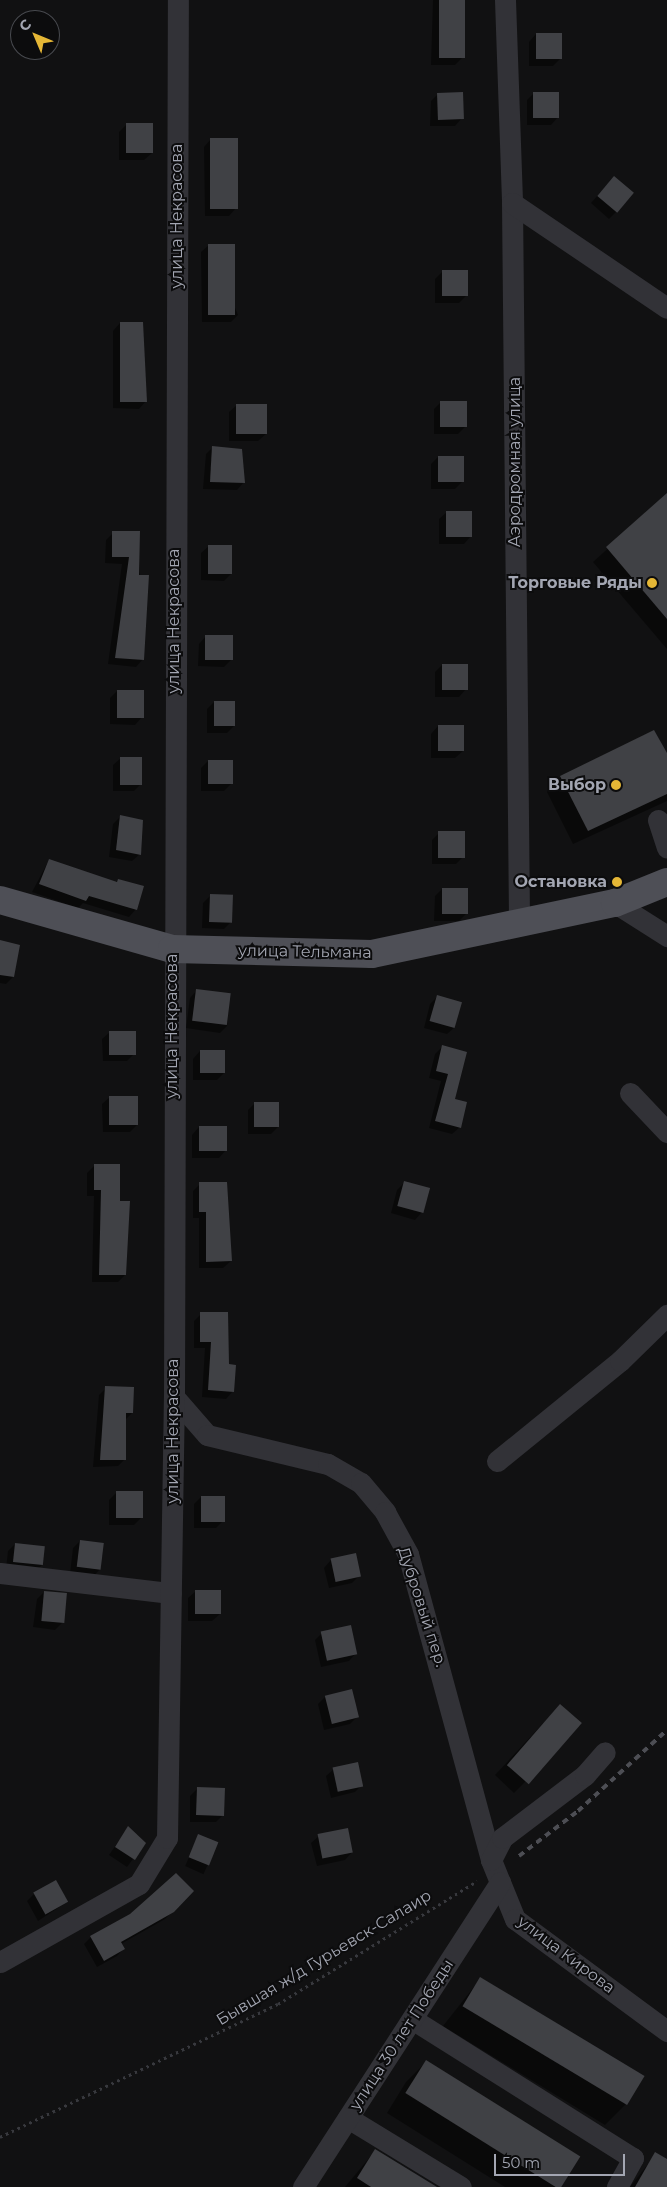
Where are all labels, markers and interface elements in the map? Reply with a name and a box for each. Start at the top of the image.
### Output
north arrow [10,10,60,60]
text: С [15,15,35,35]
street label: улица Некрасова [167,144,187,288]
street label: Аэродромная улица [505,377,525,547]
street label: улица Некрасова [164,549,184,693]
place label: Торговые Ряды [508,573,642,593]
marker: Торговые Ряды [646,577,658,589]
place label: Выбор [548,775,606,795]
marker: Выбор [610,779,622,791]
place label: Остановка [515,872,607,892]
marker: Остановка [611,876,623,888]
street label: улица Тельмана [238,941,372,963]
street label: улица Некрасова [162,954,182,1098]
street label: улица Некрасова [163,1359,183,1503]
street label: Дубровый пер. [394,1545,450,1669]
street label: Бывшая ж/д Гурьевск-Салаир [213,1886,435,2030]
street label: улица Кирова [514,1912,618,1998]
street label: улица 30 лет Победы [346,1956,458,2114]
scale bar [497,2144,628,2176]
text: 50 m [502,2153,540,2172]

